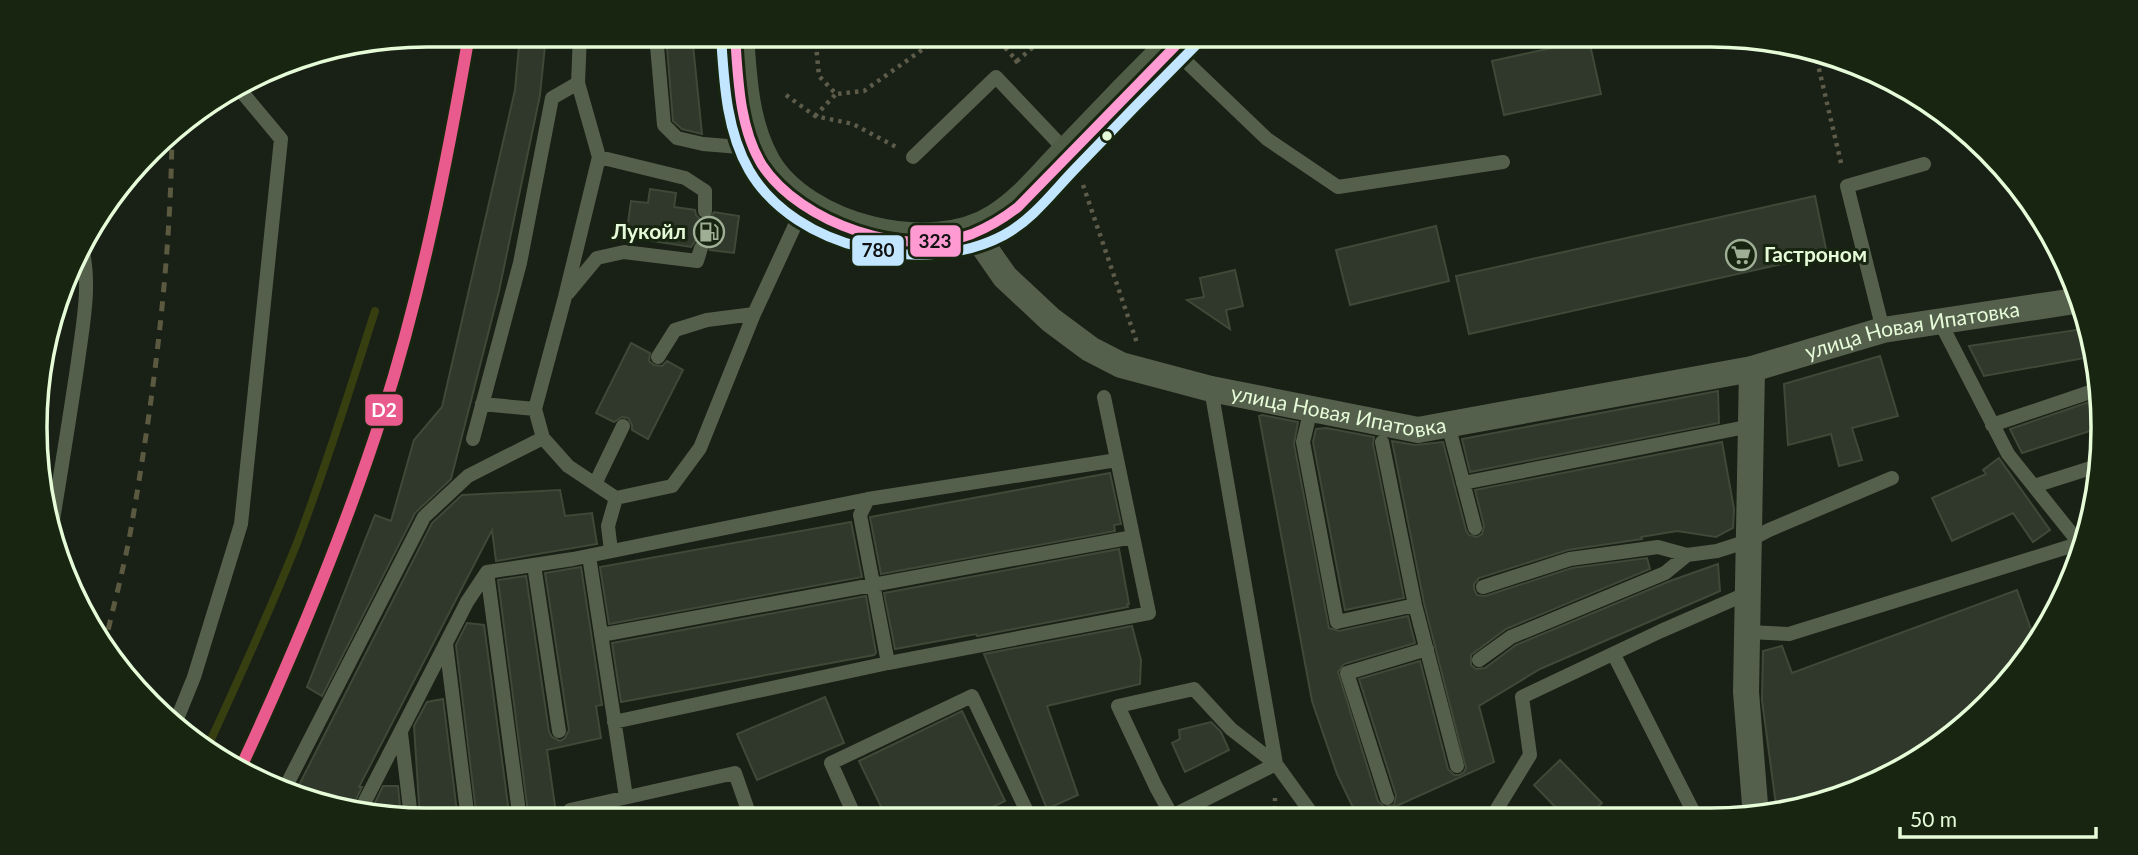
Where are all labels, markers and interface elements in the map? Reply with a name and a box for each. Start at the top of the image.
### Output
unlabelled marker [1100,129,1114,143]
fuel station icon: Лукойл [692,215,726,249]
place label: Лукойл [611,218,686,243]
line badge: 323 [909,224,962,258]
text: 323 [918,229,952,252]
line badge: 780 [851,234,905,267]
text: 780 [861,238,895,261]
supermarket icon: Гастроном [1724,238,1758,272]
place label: Гастроном [1764,241,1867,266]
street label: улица Новая Ипатовка [1802,296,2021,364]
street label: улица Новая Ипатовка [1229,379,1448,441]
line badge: D2 [364,393,404,427]
text: D2 [371,398,397,421]
scale bar [1900,796,2096,840]
text: 50 m [1910,806,1957,831]

